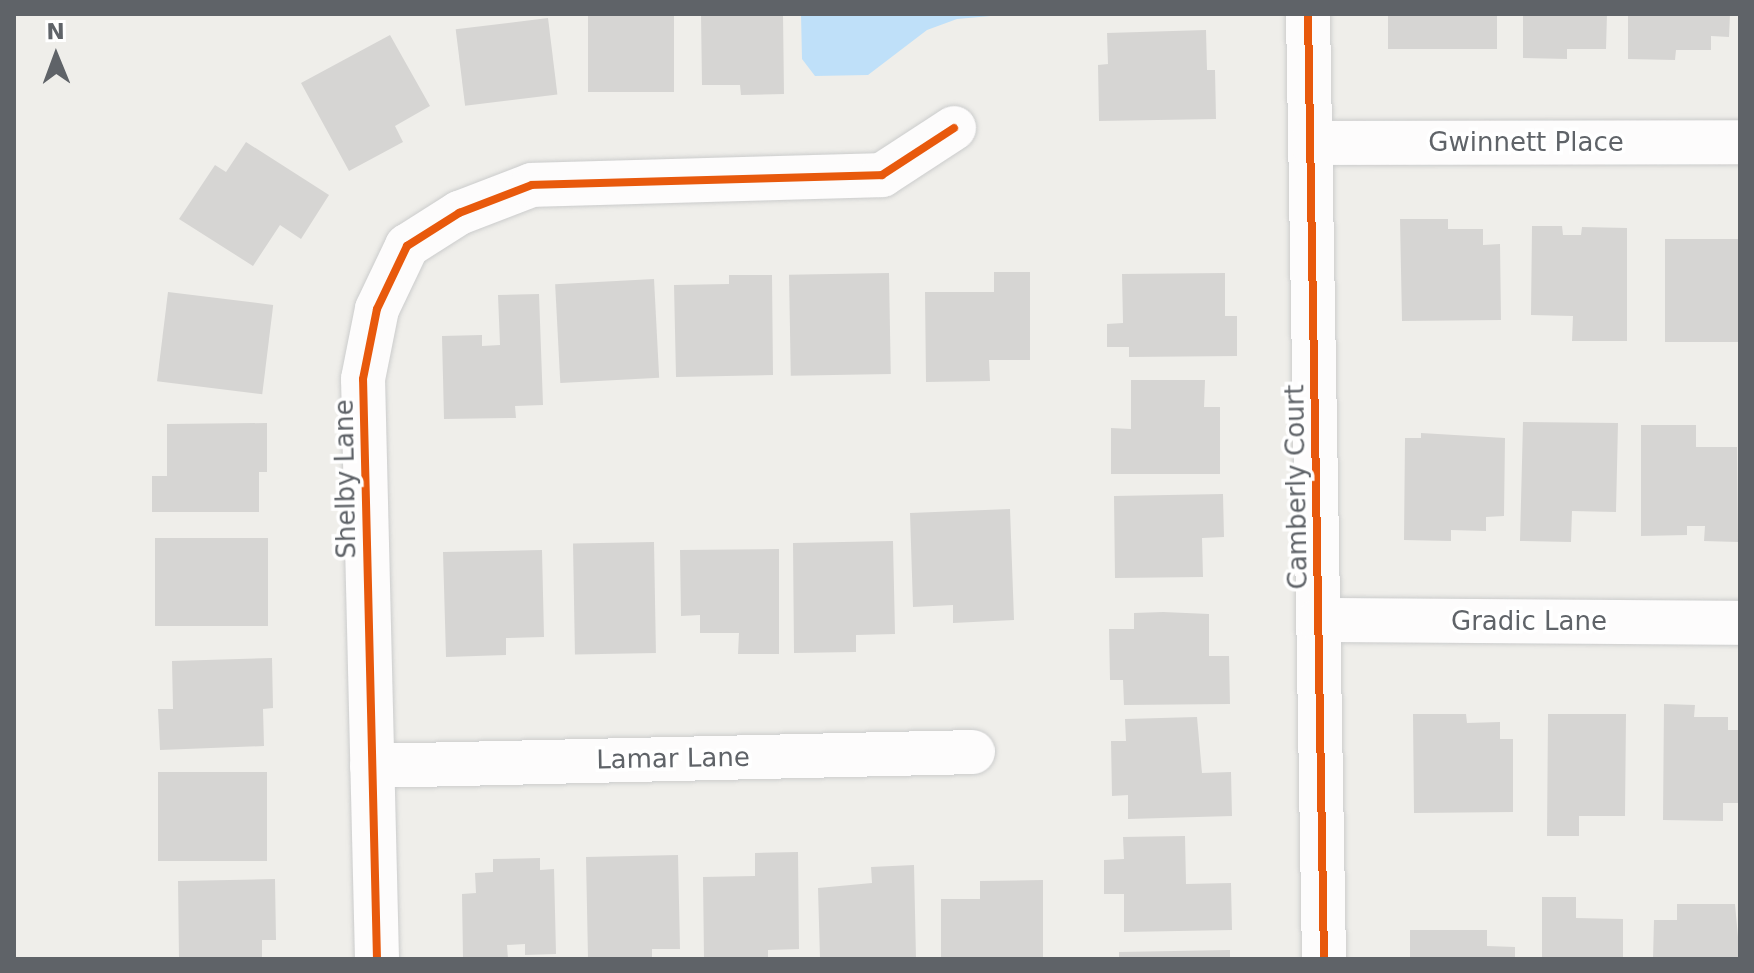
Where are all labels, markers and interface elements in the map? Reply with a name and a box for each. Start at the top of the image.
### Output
north arrow [16,16,96,96]
text: N [46,19,65,44]
street label: Gwinnett Place [1428,127,1624,159]
street label: Camberly Court [1280,384,1314,590]
street label: Shelby Lane [329,399,363,559]
street label: Gradic Lane [1451,606,1607,638]
street label: Lamar Lane [596,742,750,776]

